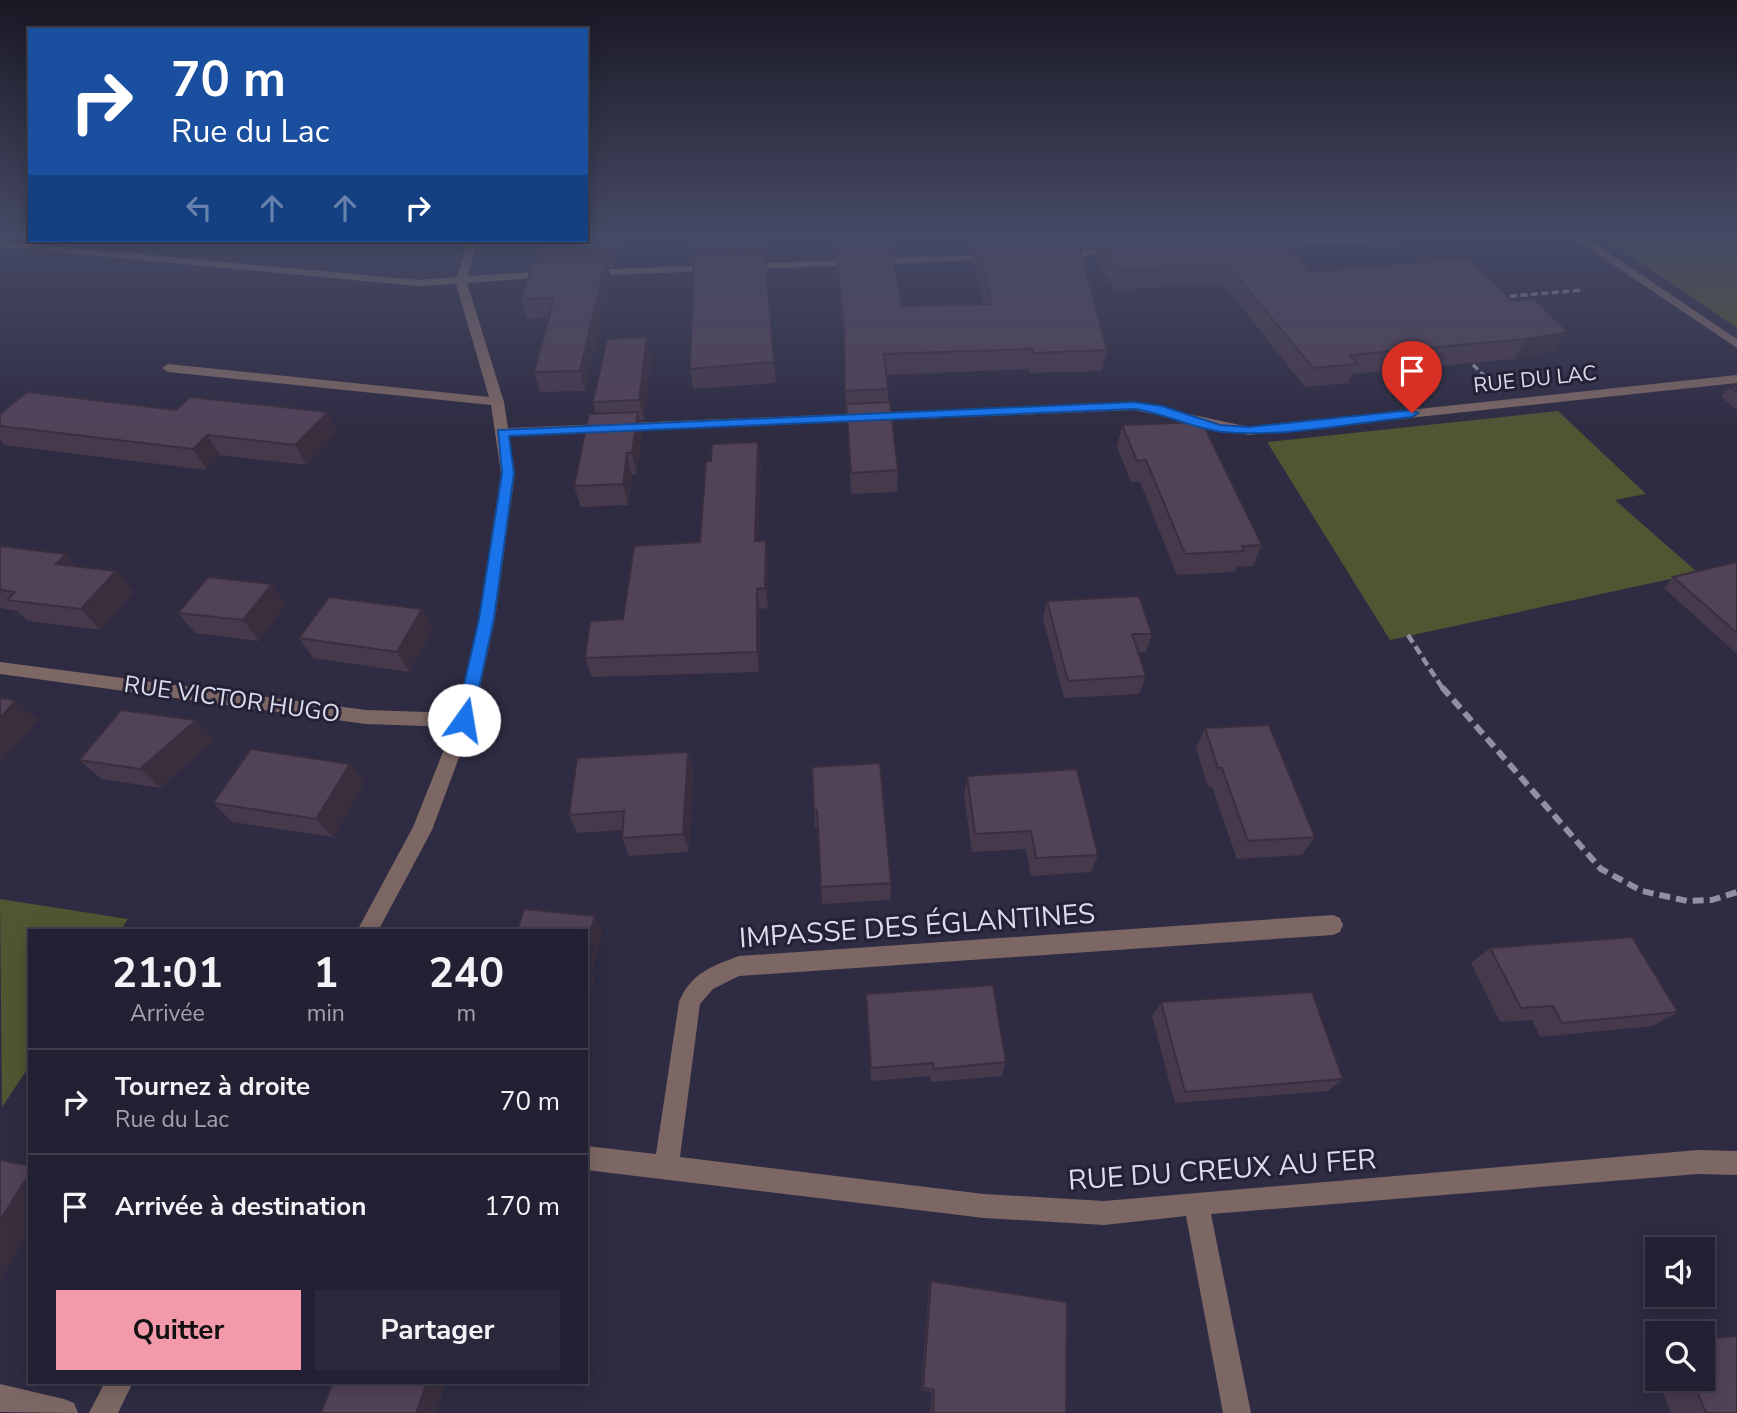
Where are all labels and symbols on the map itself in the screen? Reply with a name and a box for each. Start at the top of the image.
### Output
pin [1382,341,1442,413]
street label: RUE DU LAC [1472,359,1598,399]
street label: RUE VICTOR HUGO [122,668,342,730]
position arrow [427,683,501,757]
street label: IMPASSE DES ÉGLANTINES [738,895,1096,957]
street label: RUE DU CREUX AU FER [1067,1140,1377,1200]

